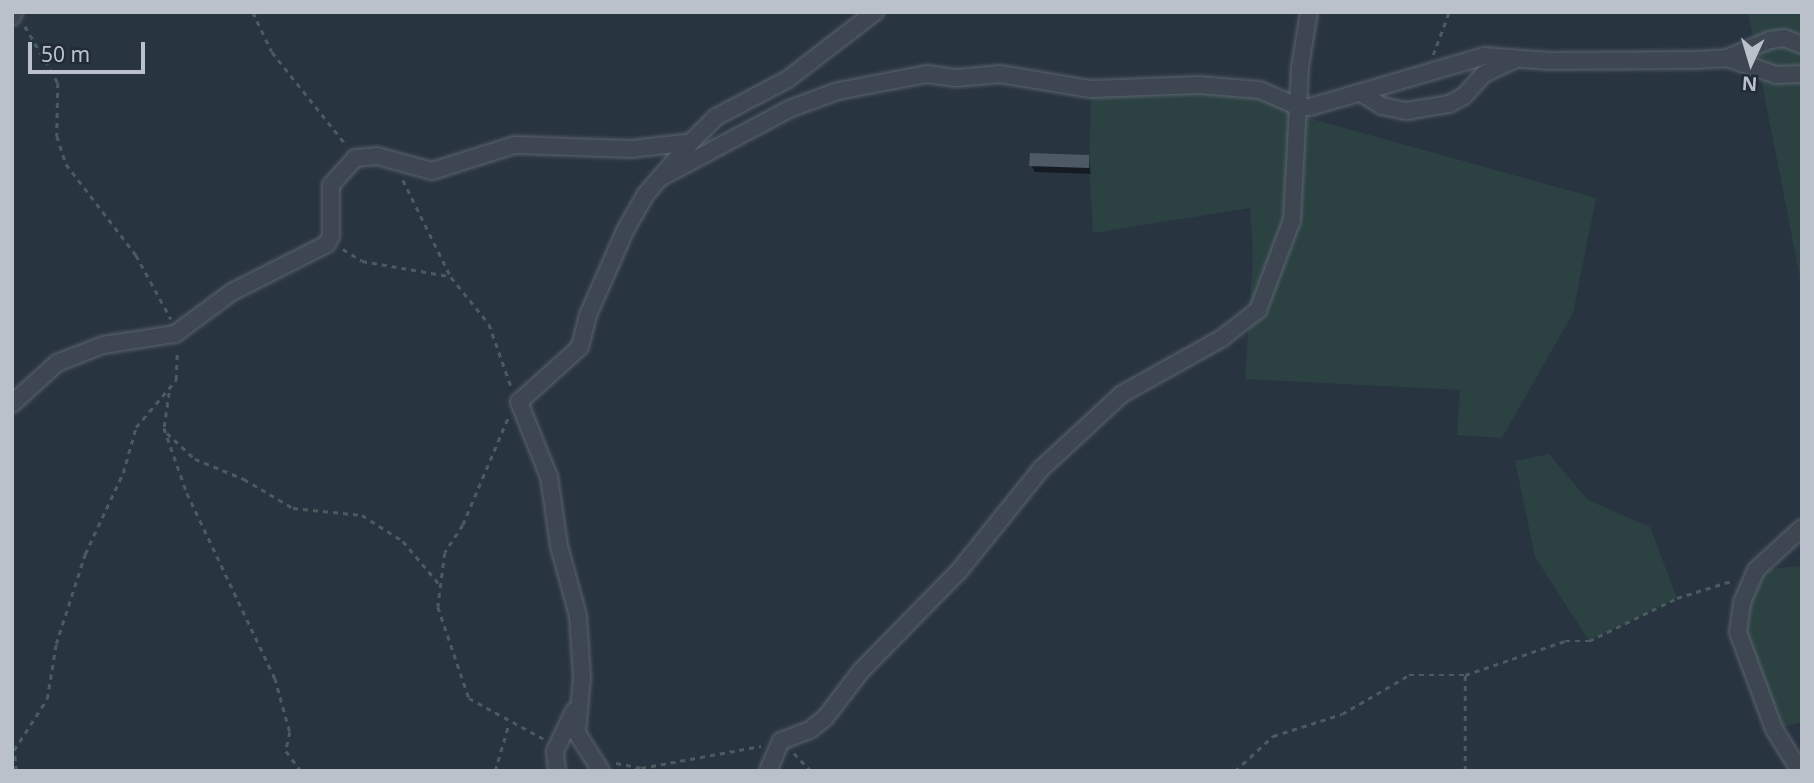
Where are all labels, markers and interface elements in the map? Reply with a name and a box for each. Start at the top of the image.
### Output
scale bar [32,28,149,72]
north arrow [1716,28,1786,98]
text: 50 m [41,40,90,68]
text: N [1741,70,1758,97]

